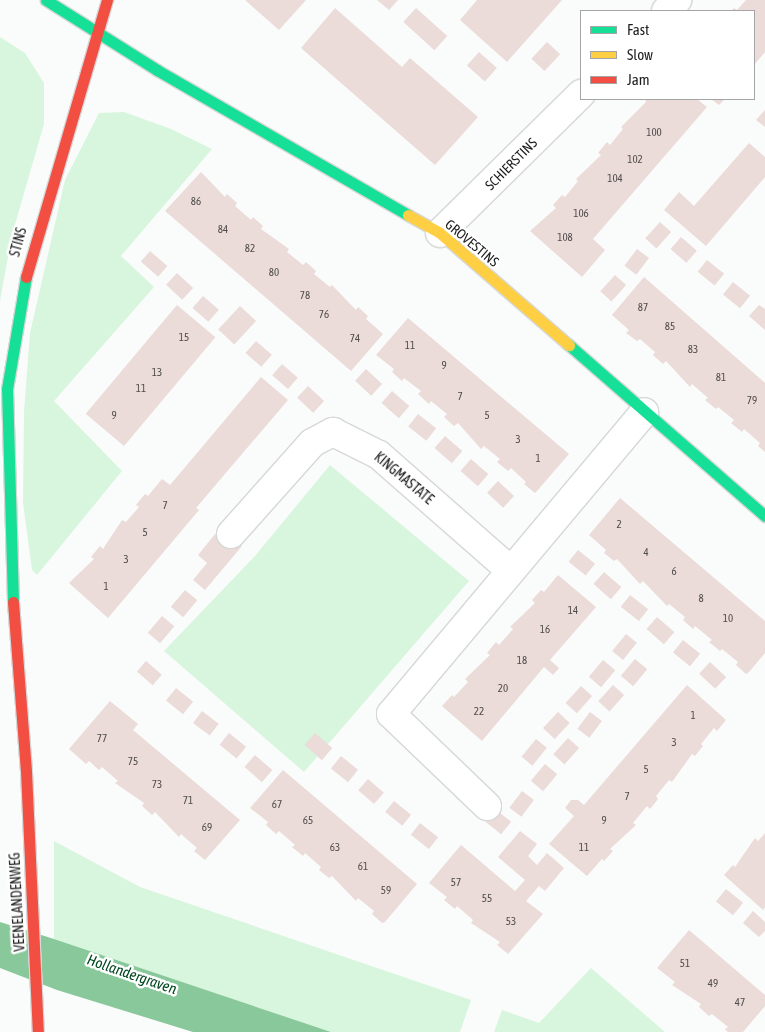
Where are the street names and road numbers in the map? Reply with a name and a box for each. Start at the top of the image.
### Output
street label: SCHIERSTINS [482,135,540,193]
street label: GROVESTINS [442,216,502,270]
street label: STINS [6,225,30,259]
street label: KINGMASTATE [371,448,437,508]
street label: VEENELANDENWEG [6,852,28,952]

